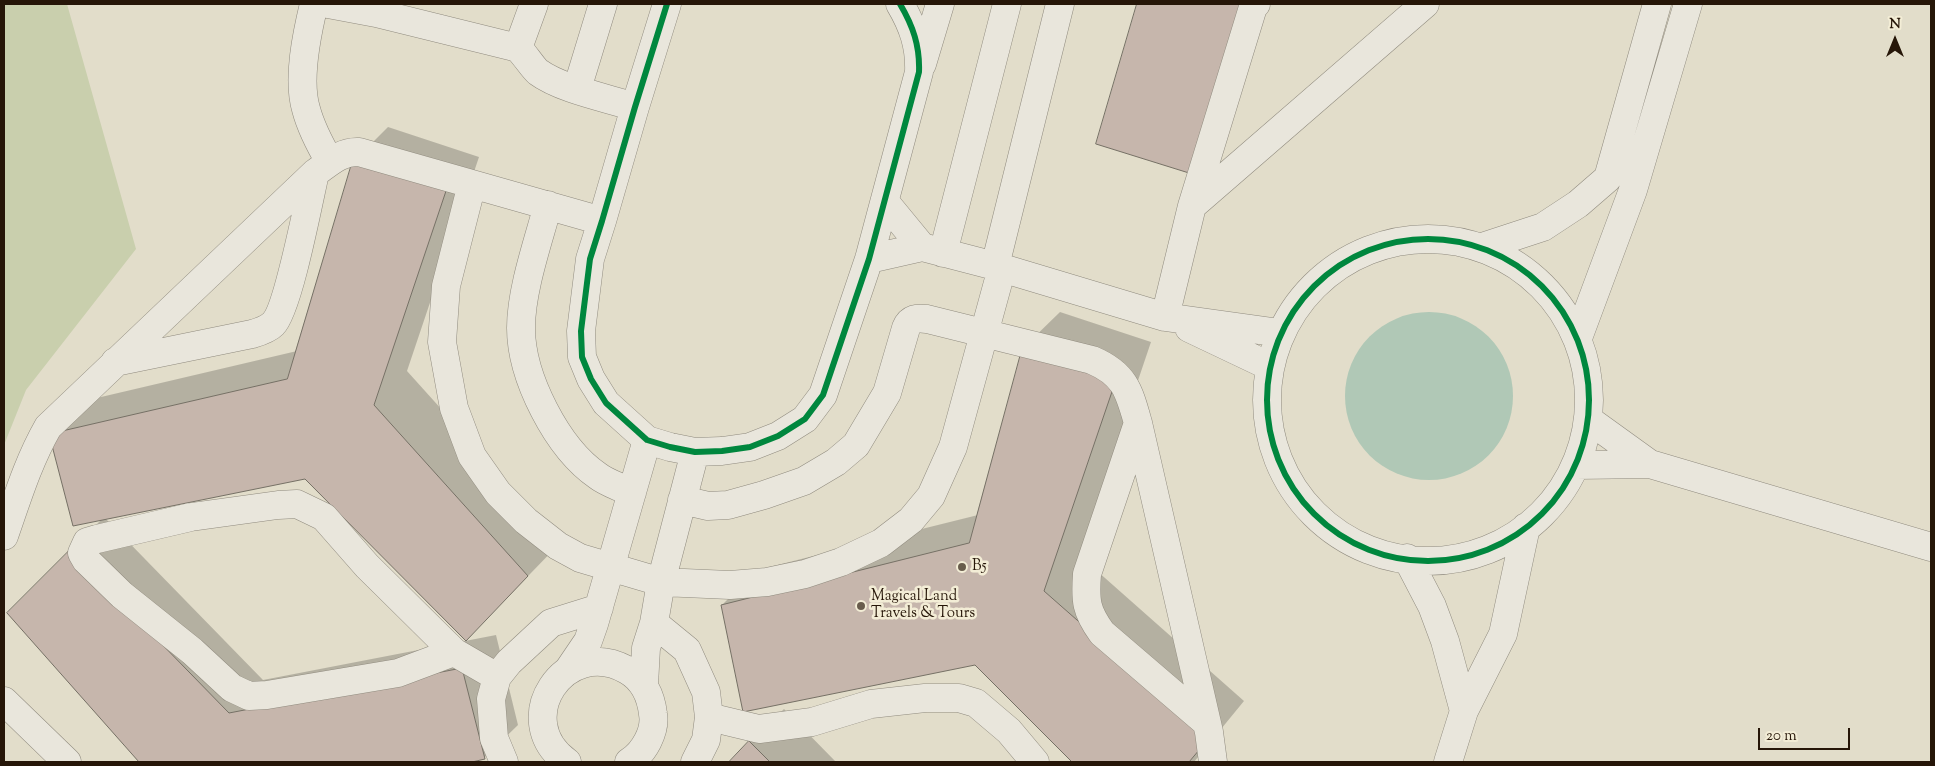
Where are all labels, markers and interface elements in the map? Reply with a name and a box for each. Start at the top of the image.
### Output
north arrow [1870,15,1920,65]
text: N [1889,15,1901,35]
place label: B5 [972,558,987,576]
marker: B5 [956,561,968,573]
place label: Magical Land Travels & Tours [871,588,975,623]
marker: Magical Land Travels & Tours [855,600,867,612]
scale bar [1760,718,1852,750]
text: 20 m [1766,726,1797,747]

